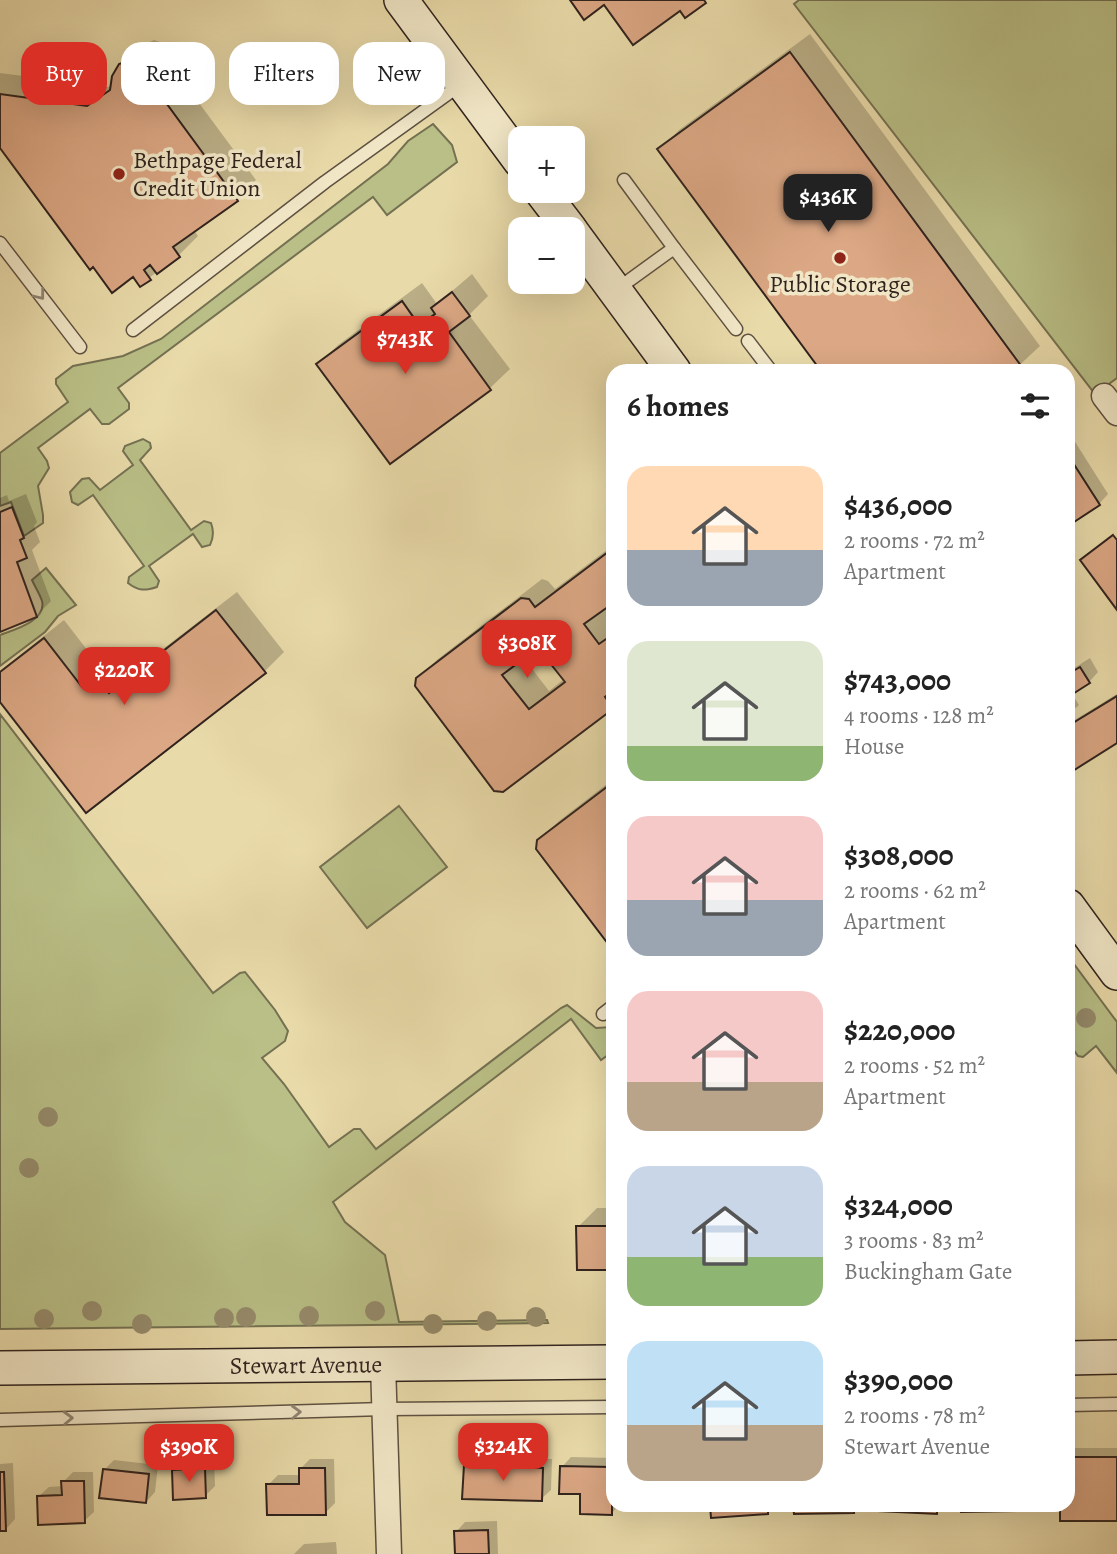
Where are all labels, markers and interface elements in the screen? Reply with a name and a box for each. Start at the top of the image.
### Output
chip: Buy [21,42,107,105]
chip: Rent [121,42,215,105]
chip: Filters [229,42,339,105]
chip: New [353,42,445,105]
map controls [508,126,585,294]
button: + [508,126,585,203]
place label: Bethpage Federal Credit Union [133,144,302,204]
marker: Bethpage Federal Credit Union [111,166,127,182]
pin: $436K [779,174,877,234]
text: $436K [799,181,857,212]
button: − [508,217,585,294]
marker: Public Storage [832,250,848,266]
place label: Public Storage [769,268,911,300]
one-way arrow [31,287,44,299]
pin: $743K [356,316,454,376]
text: $743K [377,323,433,354]
text: 6 homes [627,386,729,426]
icon: filters [1016,387,1054,425]
text: $436,000 [844,485,952,525]
icon: home [683,494,767,578]
text: 2 rooms · 72 m² [844,525,985,556]
text: Apartment [844,556,946,587]
pin: $308K [478,620,576,680]
text: $308K [498,627,556,658]
pin: $220K [75,648,173,707]
text: $220K [94,654,154,685]
text: $743,000 [844,660,951,700]
icon: home [683,669,767,753]
text: 4 rooms · 128 m² [844,700,994,731]
text: House [844,731,904,762]
text: $308,000 [844,835,954,875]
icon: home [683,844,767,928]
text: 2 rooms · 62 m² [844,875,986,906]
text: Apartment [844,906,946,937]
text: $220,000 [844,1010,955,1050]
icon: home [683,1019,767,1103]
text: 2 rooms · 52 m² [844,1050,985,1081]
text: Apartment [844,1081,946,1112]
text: $324,000 [844,1185,953,1225]
icon: home [683,1194,767,1278]
text: 3 rooms · 83 m² [844,1225,984,1256]
text: Buckingham Gate [844,1256,1012,1287]
street label: Stewart Avenue [230,1348,382,1382]
text: $390,000 [844,1360,953,1400]
icon: home [683,1369,767,1453]
text: 2 rooms · 78 m² [844,1400,985,1431]
one-way arrow [290,1404,301,1419]
one-way arrow [63,1410,74,1426]
pin: $390K [140,1424,238,1484]
pin: $324K [454,1424,552,1483]
text: $324K [474,1430,532,1461]
text: $390K [160,1431,218,1462]
text: Stewart Avenue [844,1431,990,1462]

